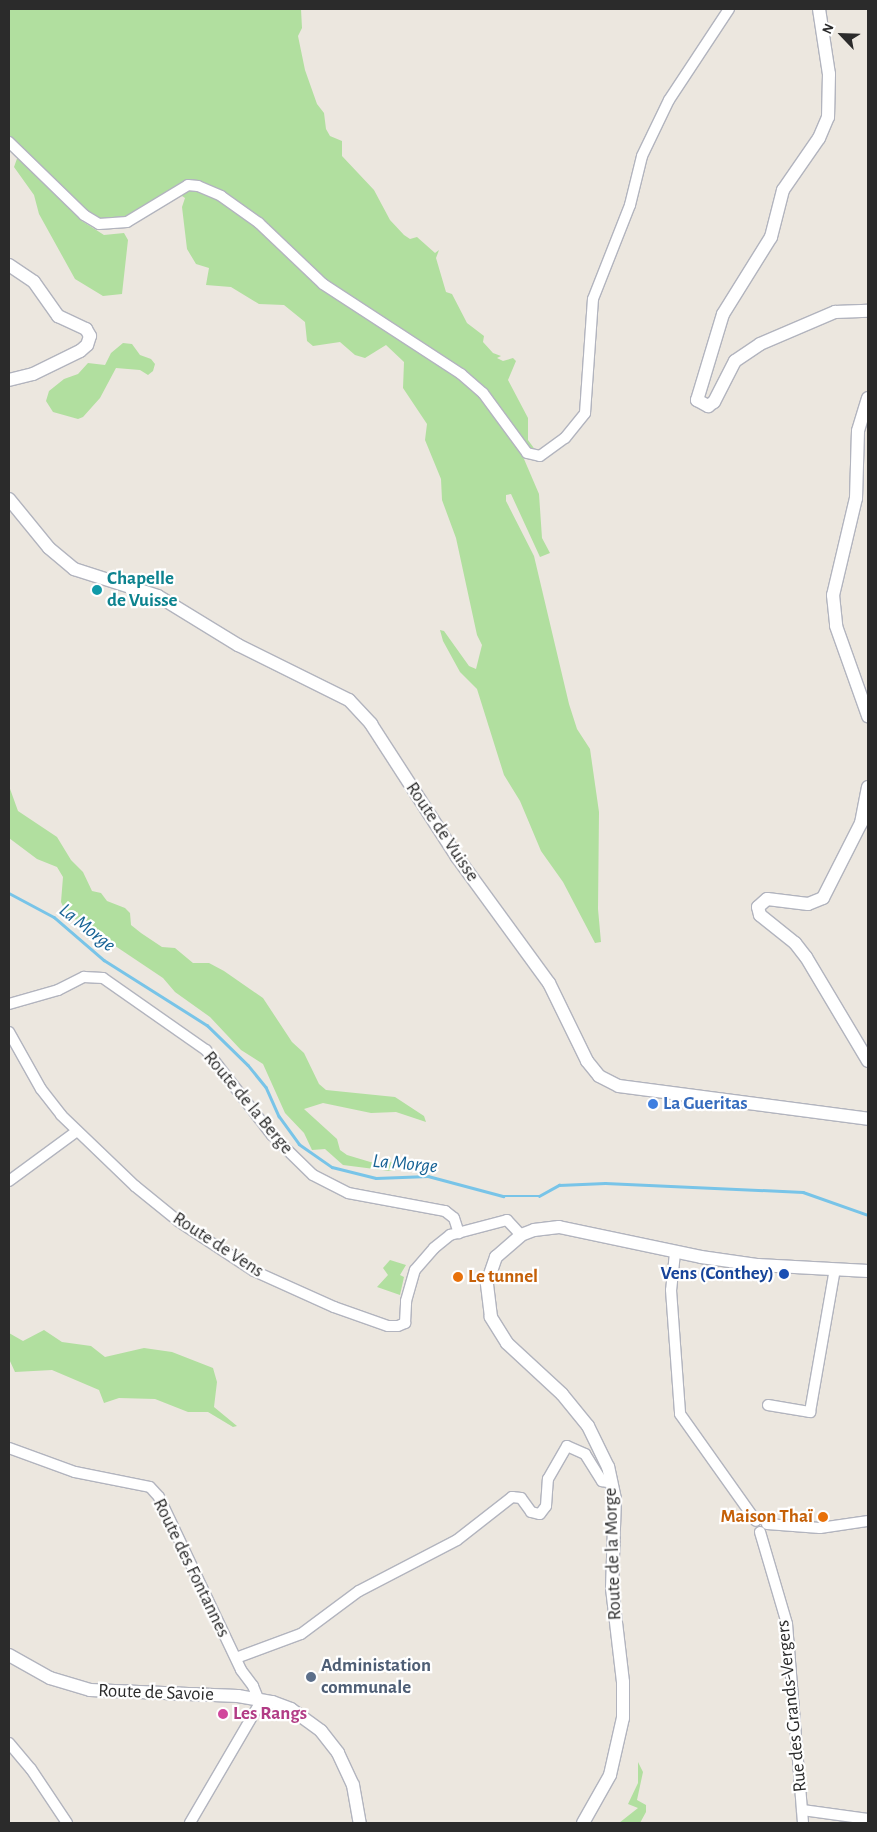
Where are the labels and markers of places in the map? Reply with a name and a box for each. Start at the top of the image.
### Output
place label: Chapelle de Vuisse [107,568,178,612]
marker: Chapelle de Vuisse [91,584,103,596]
place label: La Gueritas [663,1093,748,1115]
marker: La Gueritas [647,1098,659,1110]
place label: Vens (Conthey) [660,1263,774,1285]
place label: Le tunnel [468,1266,538,1288]
marker: Vens (Conthey) [778,1268,790,1280]
marker: Le tunnel [452,1271,464,1283]
place label: Maison Thaï [721,1506,813,1528]
marker: Maison Thaï [817,1511,829,1523]
place label: Administation communale [321,1655,431,1699]
marker: Administation communale [305,1671,317,1683]
place label: Les Rangs [233,1703,307,1725]
marker: Les Rangs [217,1708,229,1720]

